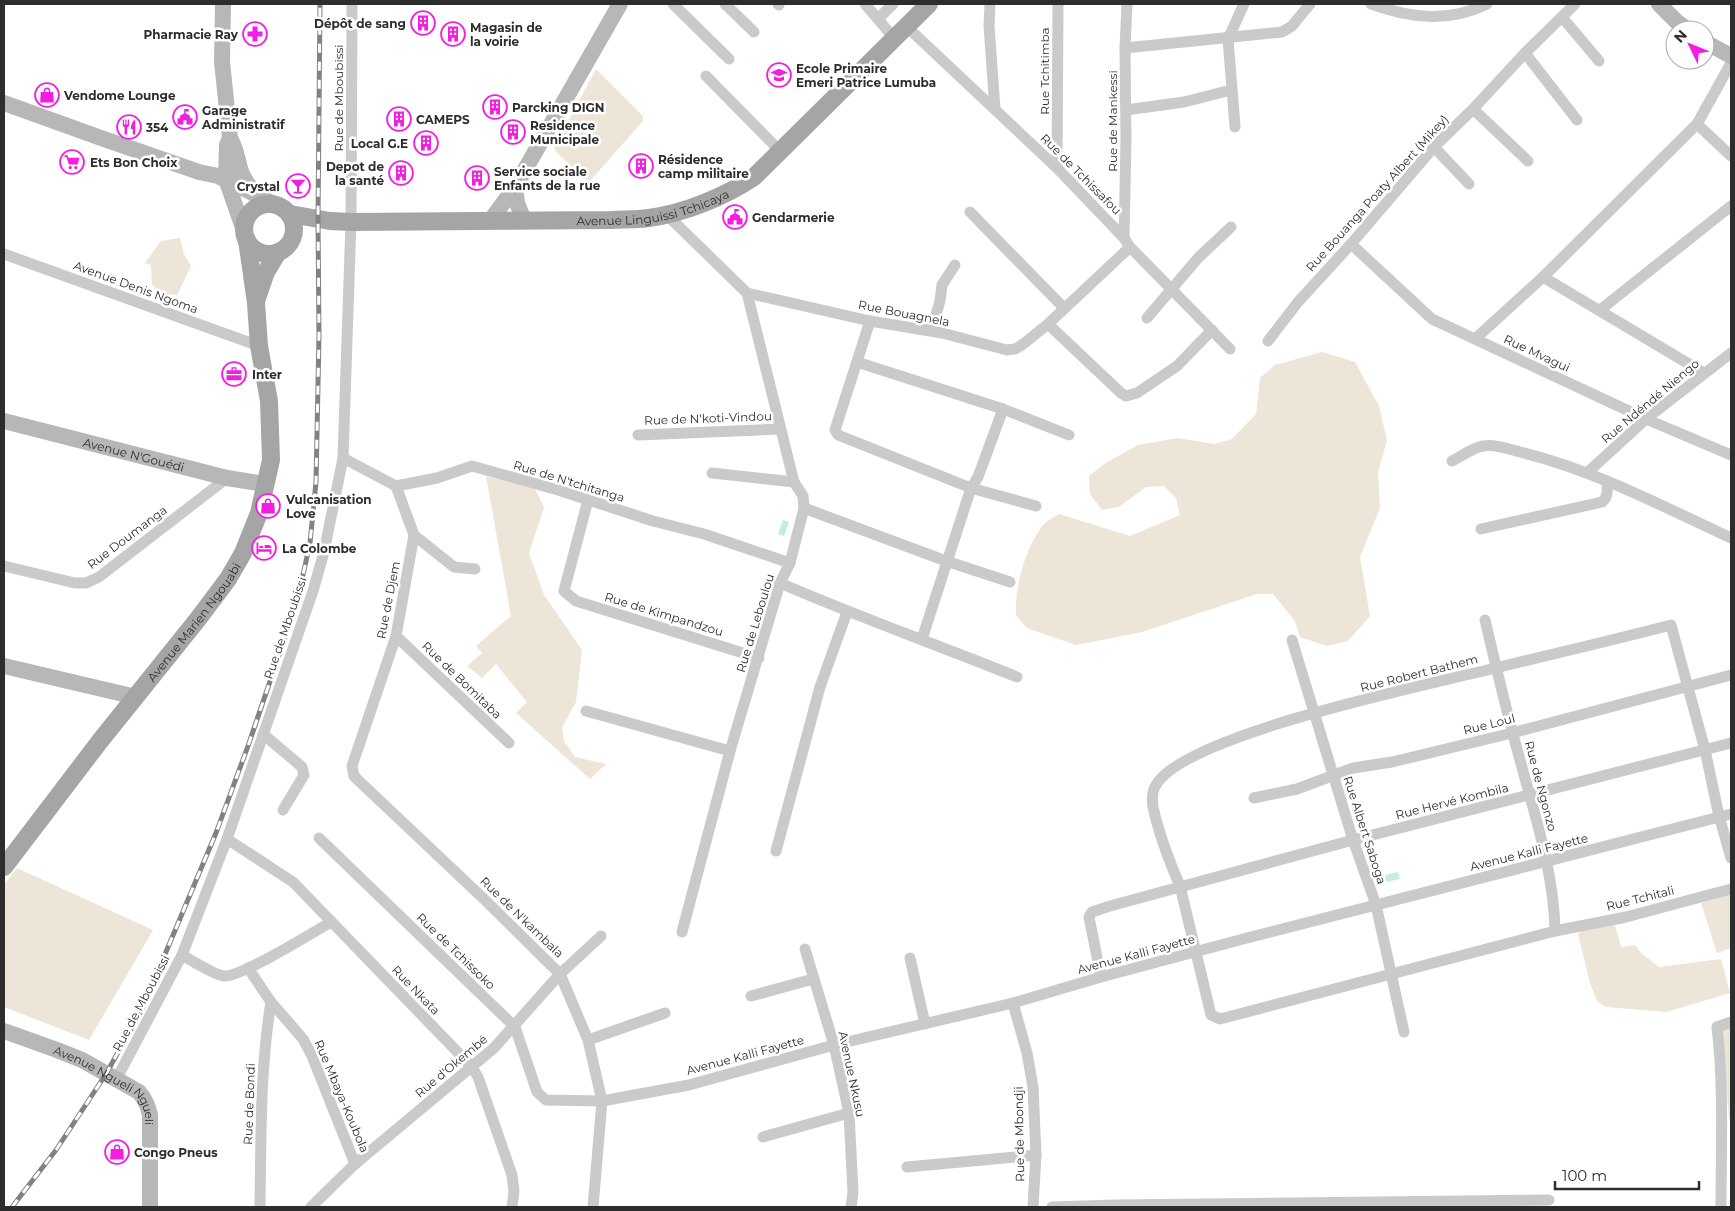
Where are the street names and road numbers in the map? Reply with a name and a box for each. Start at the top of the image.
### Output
street label: Rue Tchitimba [1037,27,1052,115]
street label: Rue de Mboubissi [331,44,346,152]
street label: Rue de Mankessi [1105,70,1120,172]
street label: Rue Bouanga Poaty Albert (Mikey) [1303,111,1451,275]
street label: Rue de Tchissafou [1037,130,1125,218]
street label: Avenue Linguissi Tchicaya [576,186,731,228]
street label: Avenue Denis Ngoma [72,258,200,316]
street label: Rue Bouagnela [857,297,951,329]
street label: Rue Mvagui [1501,331,1573,375]
street label: Rue Ndéndé Niengo [1598,356,1702,446]
street label: Rue de N'koti-Vindou [644,408,772,428]
street label: Avenue N'Gouédi [82,434,186,474]
street label: Rue de N'tchitanga [512,457,626,505]
street label: Rue Doumanga [84,502,170,572]
street label: Avenue Marien Ngouabi [143,560,243,684]
street label: Rue de Djem [373,560,403,640]
street label: Rue de Leboulou [733,572,777,674]
street label: Rue de Mboubissi [260,575,310,681]
street label: Rue de Kimpandzou [603,589,725,639]
street label: Rue de Bomitaba [419,638,505,722]
street label: Rue Robert Bathem [1359,651,1479,695]
street label: Rue Loul [1462,710,1516,738]
street label: Rue de Ngonzo [1522,739,1560,833]
street label: Rue Albert Saboga [1340,774,1390,886]
street label: Rue Hervé Kombila [1394,780,1510,822]
street label: Avenue Kalli Fayette [1468,830,1590,874]
street label: Rue de N'kambala [477,873,567,961]
street label: Rue Tchitali [1604,882,1676,914]
street label: Rue de Tchissoko [414,910,498,992]
street label: Avenue Kalli Fayette [1076,931,1196,977]
street label: Rue de Mboubissi [109,952,173,1054]
street label: Rue Nkata [389,962,443,1018]
street label: Avenue Nkusu [836,1030,868,1118]
street label: Rue d'Okembé [412,1031,490,1101]
street label: Avenue Kalli Fayette [685,1032,805,1078]
street label: Rue Mbaya-Koubola [311,1037,373,1155]
street label: Avenue Ngueli Ngueli [52,1042,158,1125]
street label: Rue de Bondi [240,1063,258,1145]
street label: Rue de Mbondji [1011,1086,1027,1182]

